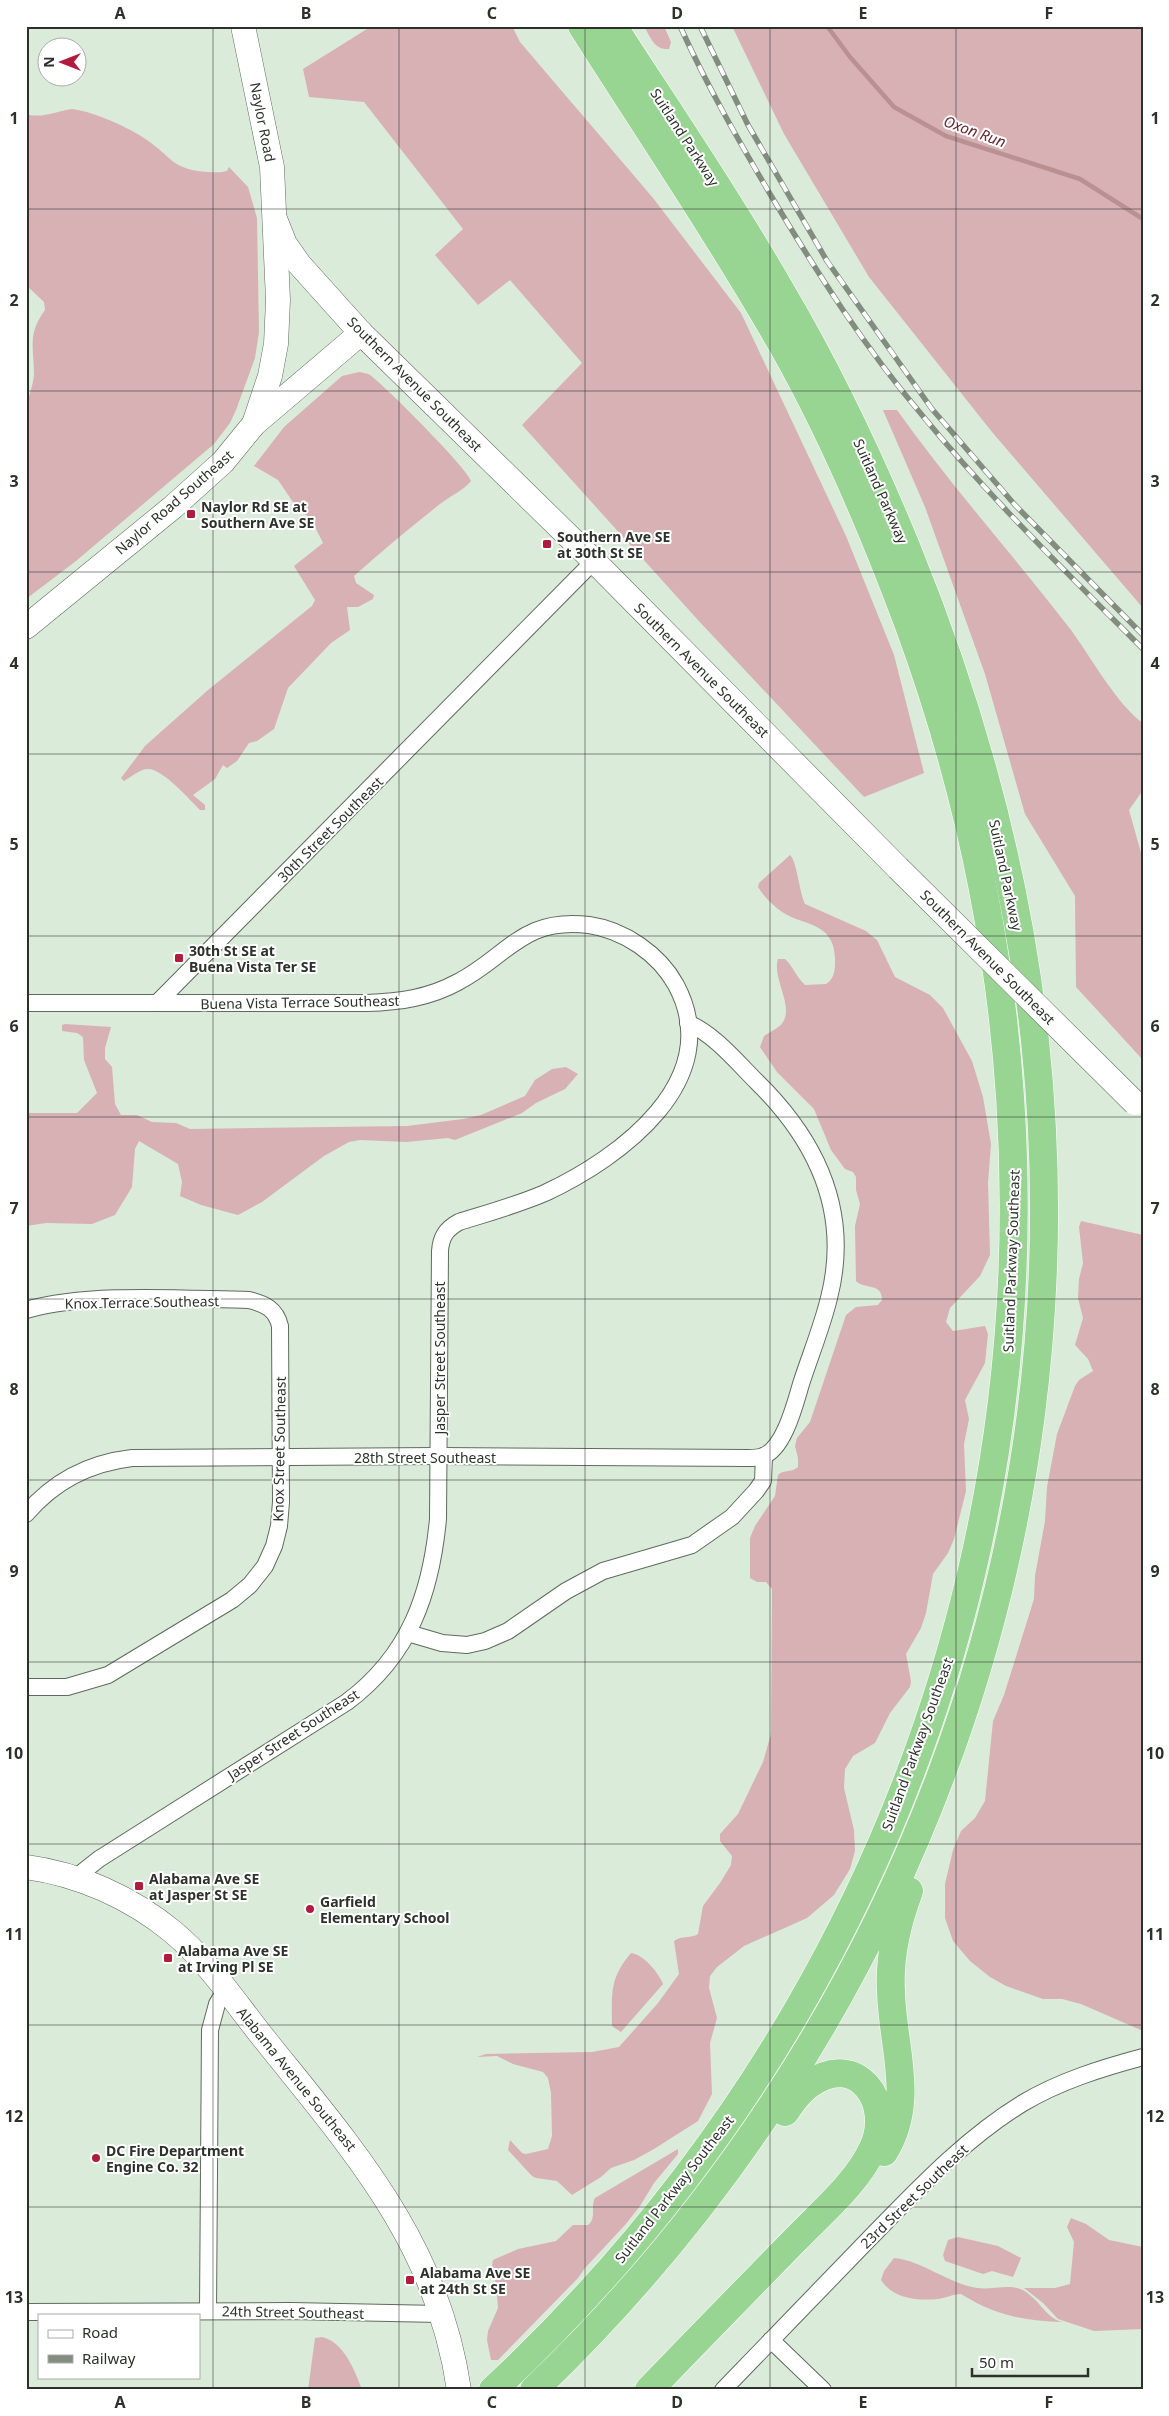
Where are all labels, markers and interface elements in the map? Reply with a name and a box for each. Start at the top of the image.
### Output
text: A [114,2,126,24]
text: B [301,2,311,24]
text: C [487,2,497,24]
text: D [671,2,683,24]
text: E [859,2,868,24]
text: F [1045,2,1053,24]
north arrow [38,38,88,88]
text: N [39,56,58,68]
street label: Naylor Road [246,81,280,163]
street label: Suitland Parkway [646,84,724,190]
text: 1 [9,107,19,129]
text: 1 [1150,107,1160,129]
water label: Oxon Run [941,111,1009,151]
text: 2 [9,289,19,311]
text: 2 [1150,289,1160,311]
street label: Southern Avenue Southeast [343,312,487,456]
street label: Suitland Parkway [849,436,913,547]
street label: Naylor Road Southeast [111,445,237,559]
text: 3 [9,470,19,492]
text: 3 [1150,470,1160,492]
place label: Naylor Rd SE at Southern Ave SE [201,497,314,532]
marker: Naylor Rd SE at Southern Ave SE [185,508,197,520]
place label: Southern Ave SE at 30th St SE [557,527,670,562]
marker: Southern Ave SE at 30th St SE [541,538,553,550]
street label: Southern Avenue Southeast [630,598,774,742]
text: 4 [9,652,19,674]
text: 4 [1150,652,1160,674]
street label: 30th Street Southeast [273,772,387,886]
street label: Suitland Parkway [985,818,1027,933]
text: 5 [9,833,19,855]
text: 5 [1150,833,1160,855]
street label: Southern Avenue Southeast [916,885,1060,1029]
place label: 30th St SE at Buena Vista Ter SE [189,941,316,976]
marker: 30th St SE at Buena Vista Ter SE [173,952,185,964]
street label: Buena Vista Terrace Southeast [200,991,400,1013]
text: 6 [9,1015,19,1037]
text: 6 [1150,1015,1160,1037]
street label: Suitland Parkway Southeast [998,1169,1024,1353]
text: 7 [9,1197,19,1219]
text: 7 [1150,1197,1160,1219]
street label: Jasper Street Southeast [430,1281,449,1437]
street label: Knox Terrace Southeast [65,1291,219,1313]
street label: Knox Street Southeast [268,1376,290,1522]
text: 8 [9,1378,19,1400]
text: 8 [1150,1378,1160,1400]
street label: 28th Street Southeast [354,1448,496,1467]
text: 9 [9,1560,19,1582]
text: 9 [1150,1560,1160,1582]
street label: Suitland Parkway Southeast [877,1655,957,1833]
street label: Jasper Street Southeast [222,1684,362,1785]
text: 10 [5,1742,23,1764]
text: 10 [1146,1742,1164,1764]
place label: Alabama Ave SE at Jasper St SE [149,1869,260,1904]
marker: Alabama Ave SE at Jasper St SE [133,1880,145,1892]
place label: Garfield Elementary School [320,1892,450,1927]
marker: Garfield Elementary School [304,1903,316,1915]
text: 11 [5,1923,23,1945]
text: 11 [1146,1923,1164,1945]
place label: Alabama Ave SE at Irving Pl SE [178,1941,289,1976]
marker: Alabama Ave SE at Irving Pl SE [162,1952,174,1964]
street label: Alabama Avenue Southeast [233,2003,361,2155]
text: 12 [5,2105,23,2127]
text: 12 [1146,2105,1164,2127]
street label: Suitland Parkway Southeast [610,2111,738,2267]
street label: 23rd Street Southeast [856,2140,972,2252]
place label: DC Fire Department Engine Co. 32 [106,2141,244,2176]
marker: DC Fire Department Engine Co. 32 [90,2152,102,2164]
place label: Alabama Ave SE at 24th St SE [420,2263,531,2298]
marker: Alabama Ave SE at 24th St SE [404,2274,416,2286]
text: 13 [5,2286,23,2308]
text: 13 [1146,2286,1164,2308]
street label: 24th Street Southeast [222,2301,364,2323]
legend [38,2314,200,2378]
text: Road [82,2322,118,2342]
scale bar [972,2346,1088,2378]
text: Railway [82,2348,136,2368]
text: 50 m [979,2352,1014,2372]
text: A [114,2391,126,2413]
text: B [301,2391,311,2413]
text: C [487,2391,497,2413]
text: D [671,2391,683,2413]
text: E [859,2391,868,2413]
text: F [1045,2391,1053,2413]

